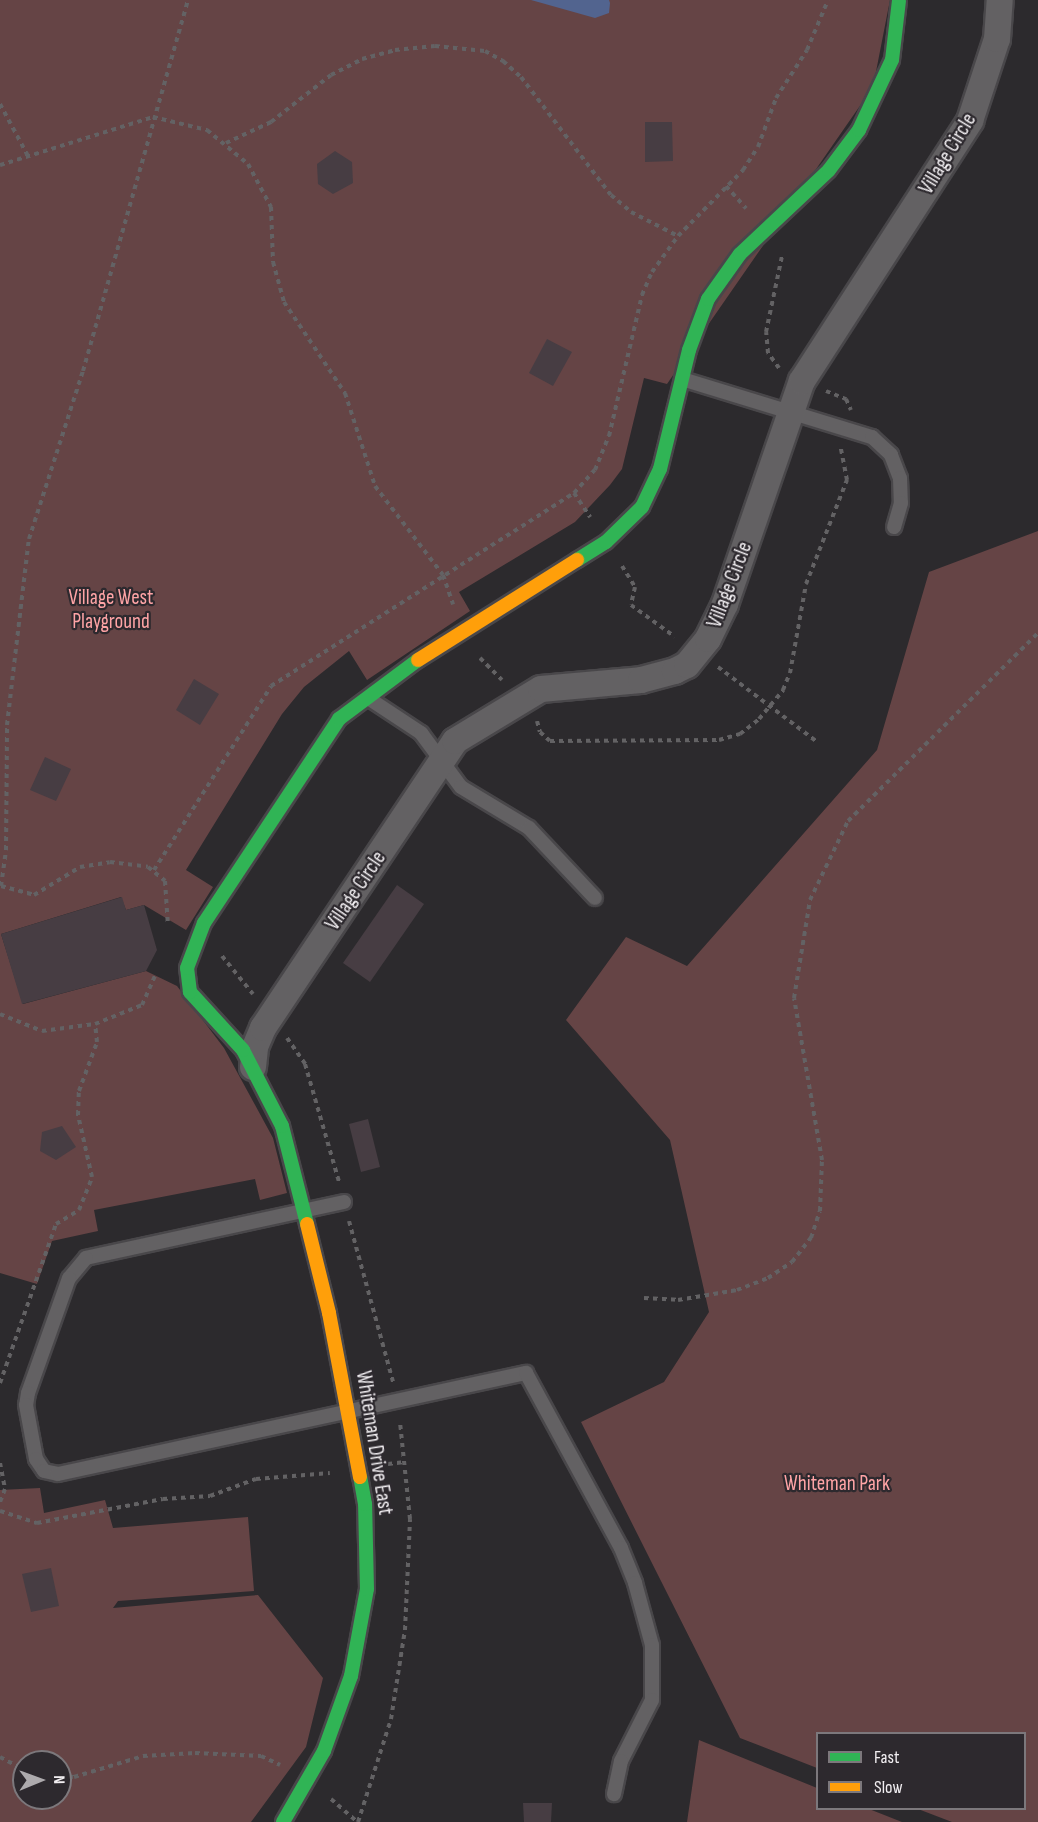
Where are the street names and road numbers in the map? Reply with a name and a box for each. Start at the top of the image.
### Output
street label: Village Circle [914,109,982,199]
street label: Village Circle [702,539,758,631]
street label: Village Circle [320,847,392,935]
street label: Whiteman Drive East [350,1369,398,1517]

